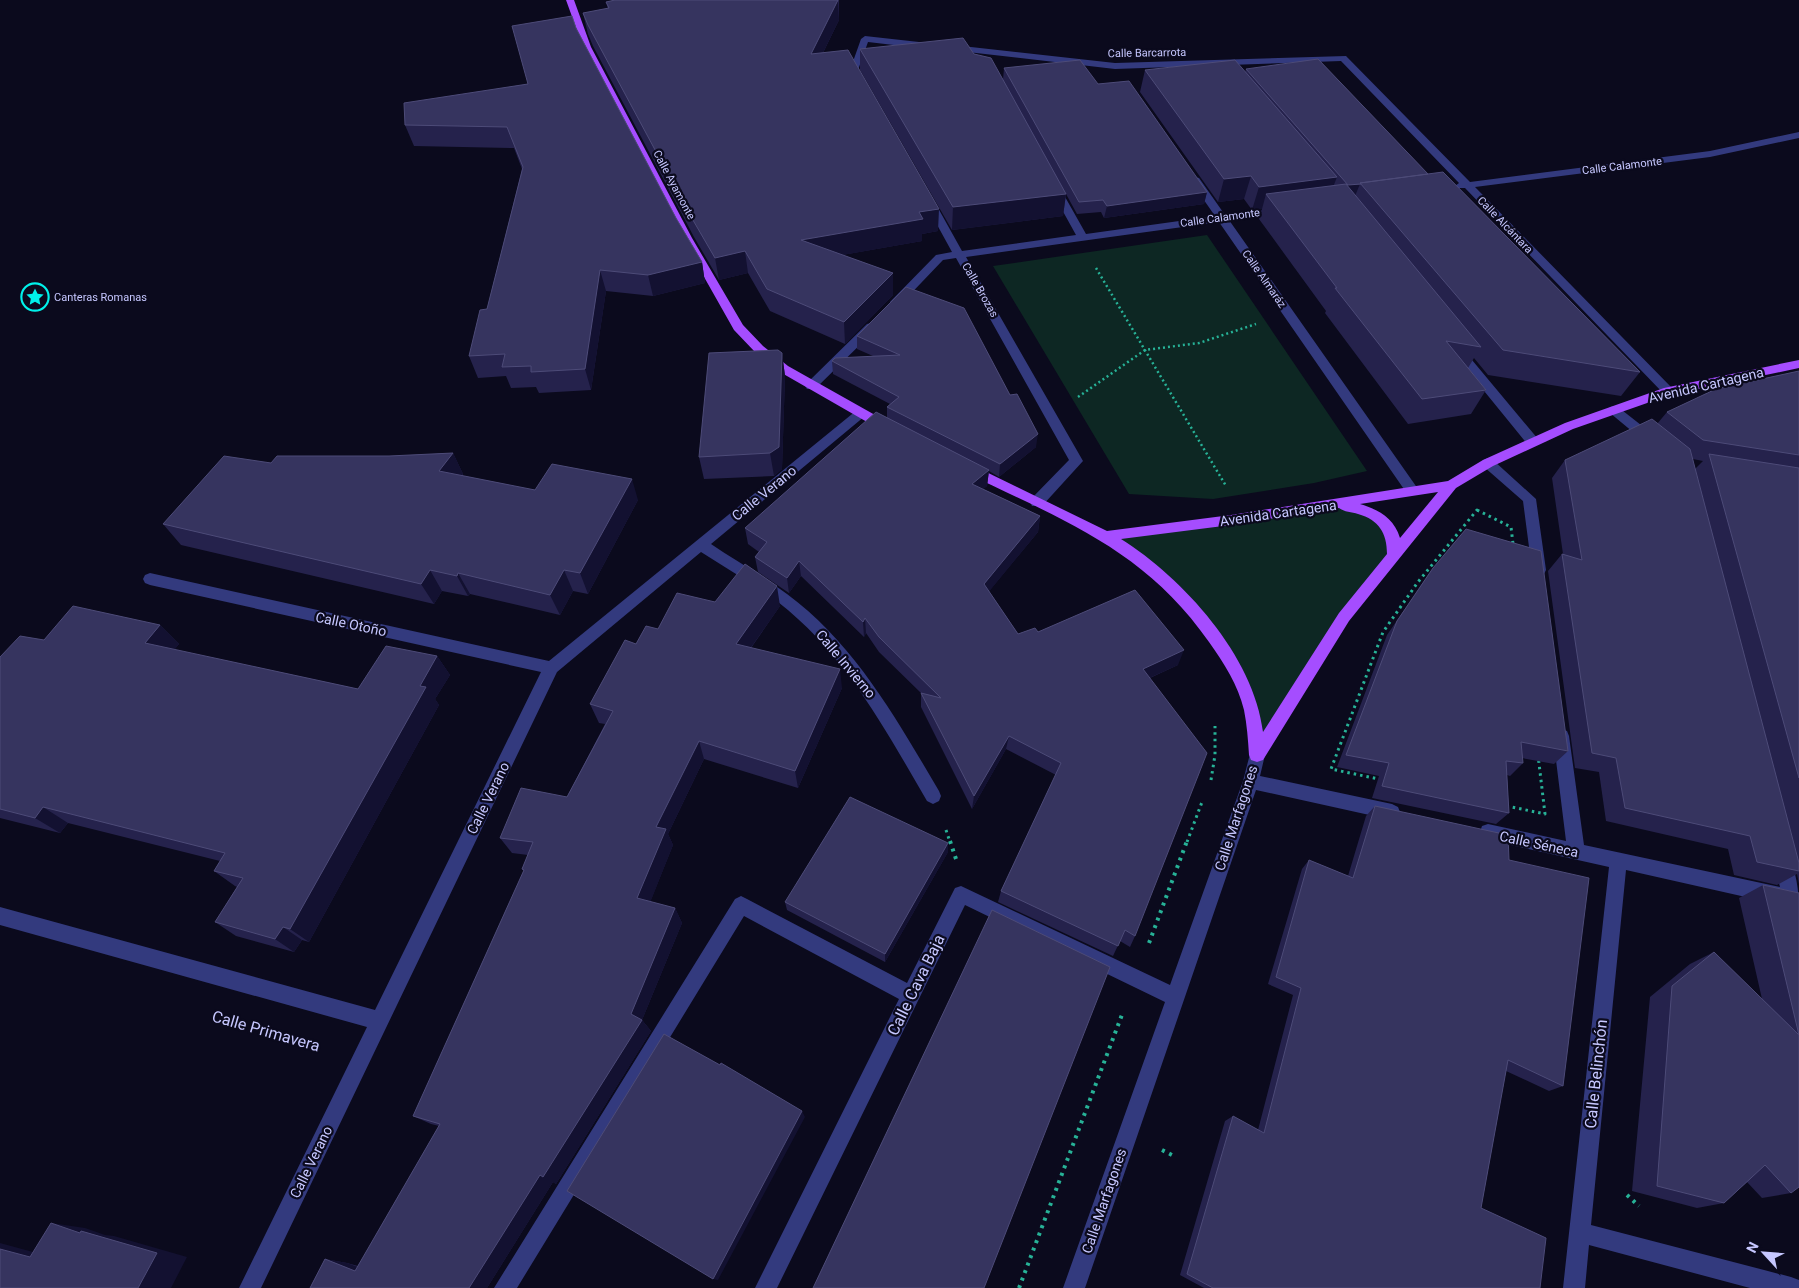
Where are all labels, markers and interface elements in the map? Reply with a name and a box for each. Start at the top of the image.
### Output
street label: Calle Barcarrota [1108,46,1186,60]
street label: Calle Ayamonte [650,148,698,222]
street label: Calle Calamonte [1581,155,1663,177]
street label: Calle Alcántara [1475,194,1535,256]
street label: Calle Calamonte [1179,206,1261,230]
street label: Calle Almaráz [1239,248,1289,311]
street label: Calle Brozas [959,260,1001,320]
place icon: Canteras Romanas [20,282,50,312]
place label: Canteras Romanas [54,291,147,304]
street label: Avenida Cartagena [1647,364,1765,406]
street label: Calle Verano [729,462,799,524]
street label: Avenida Cartagena [1219,497,1337,529]
street label: Calle Otoño [314,609,388,639]
street label: Calle Invierno [813,627,879,701]
street label: Calle Verano [464,759,512,837]
street label: Calle Marfagones [1211,763,1261,873]
street label: Calle Séneca [1498,828,1580,860]
street label: Calle Cava Baja [883,931,949,1039]
street label: Calle Primavera [210,1007,322,1055]
street label: Calle Belinchón [1581,1019,1611,1129]
street label: Calle Verano [287,1123,335,1201]
street label: Calle Marfagones [1079,1146,1129,1256]
north arrow [1739,1228,1789,1278]
text: N [1743,1239,1762,1255]

